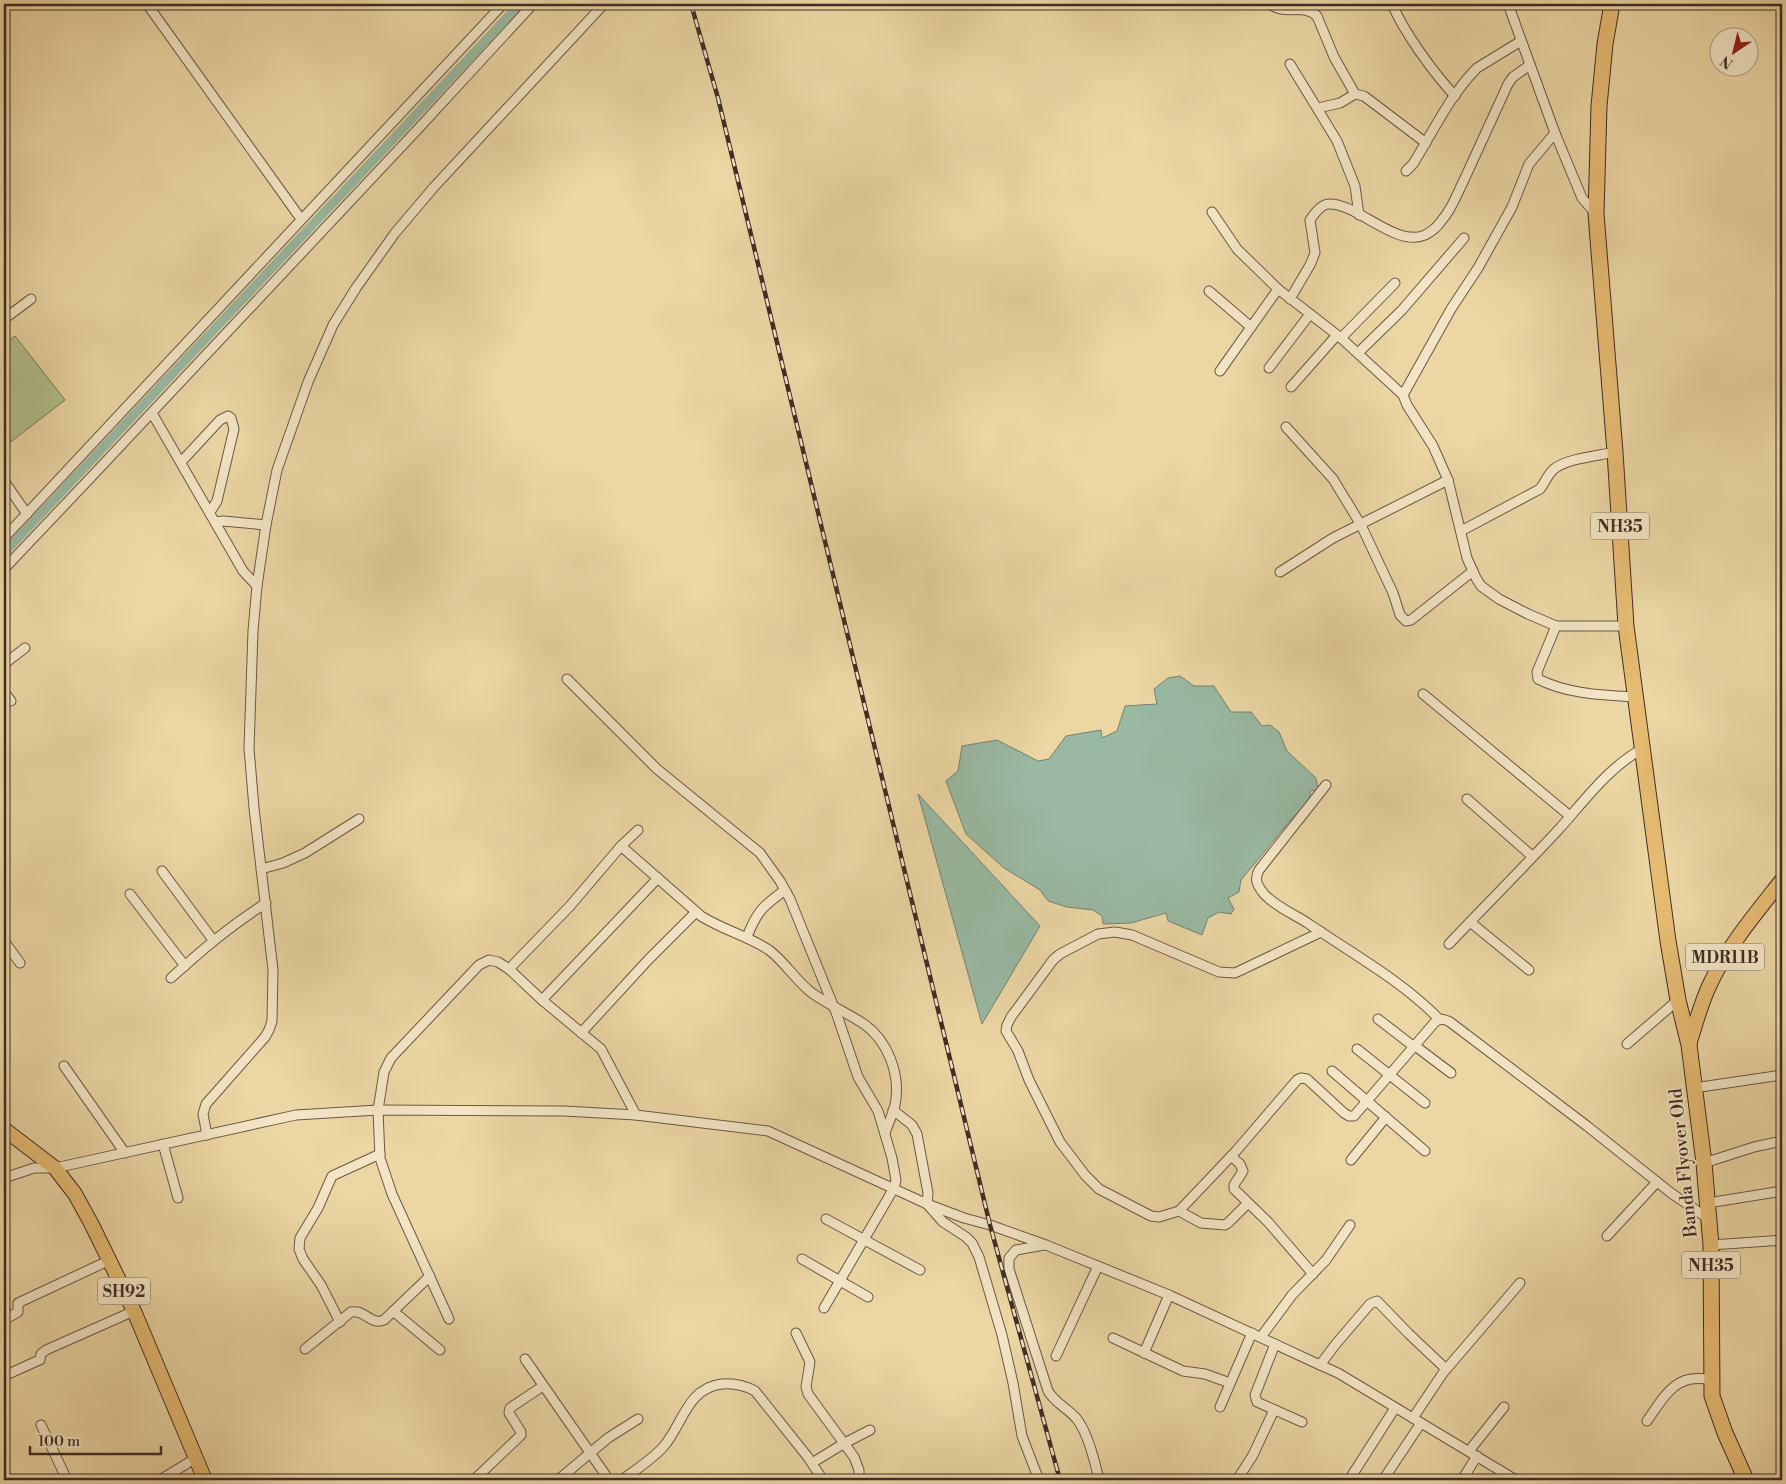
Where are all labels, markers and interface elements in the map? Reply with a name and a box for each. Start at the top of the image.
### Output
north arrow [1708,28,1758,78]
text: N [1717,51,1737,72]
road number: NH35 [1591,512,1649,540]
road number: MDR11B [1686,944,1764,970]
street label: Banda Flyover Old [1664,1086,1703,1240]
road number: NH35 [1682,1252,1740,1278]
road number: SH92 [98,1278,150,1304]
scale bar [30,1424,161,1456]
text: 100 m [38,1432,80,1451]

